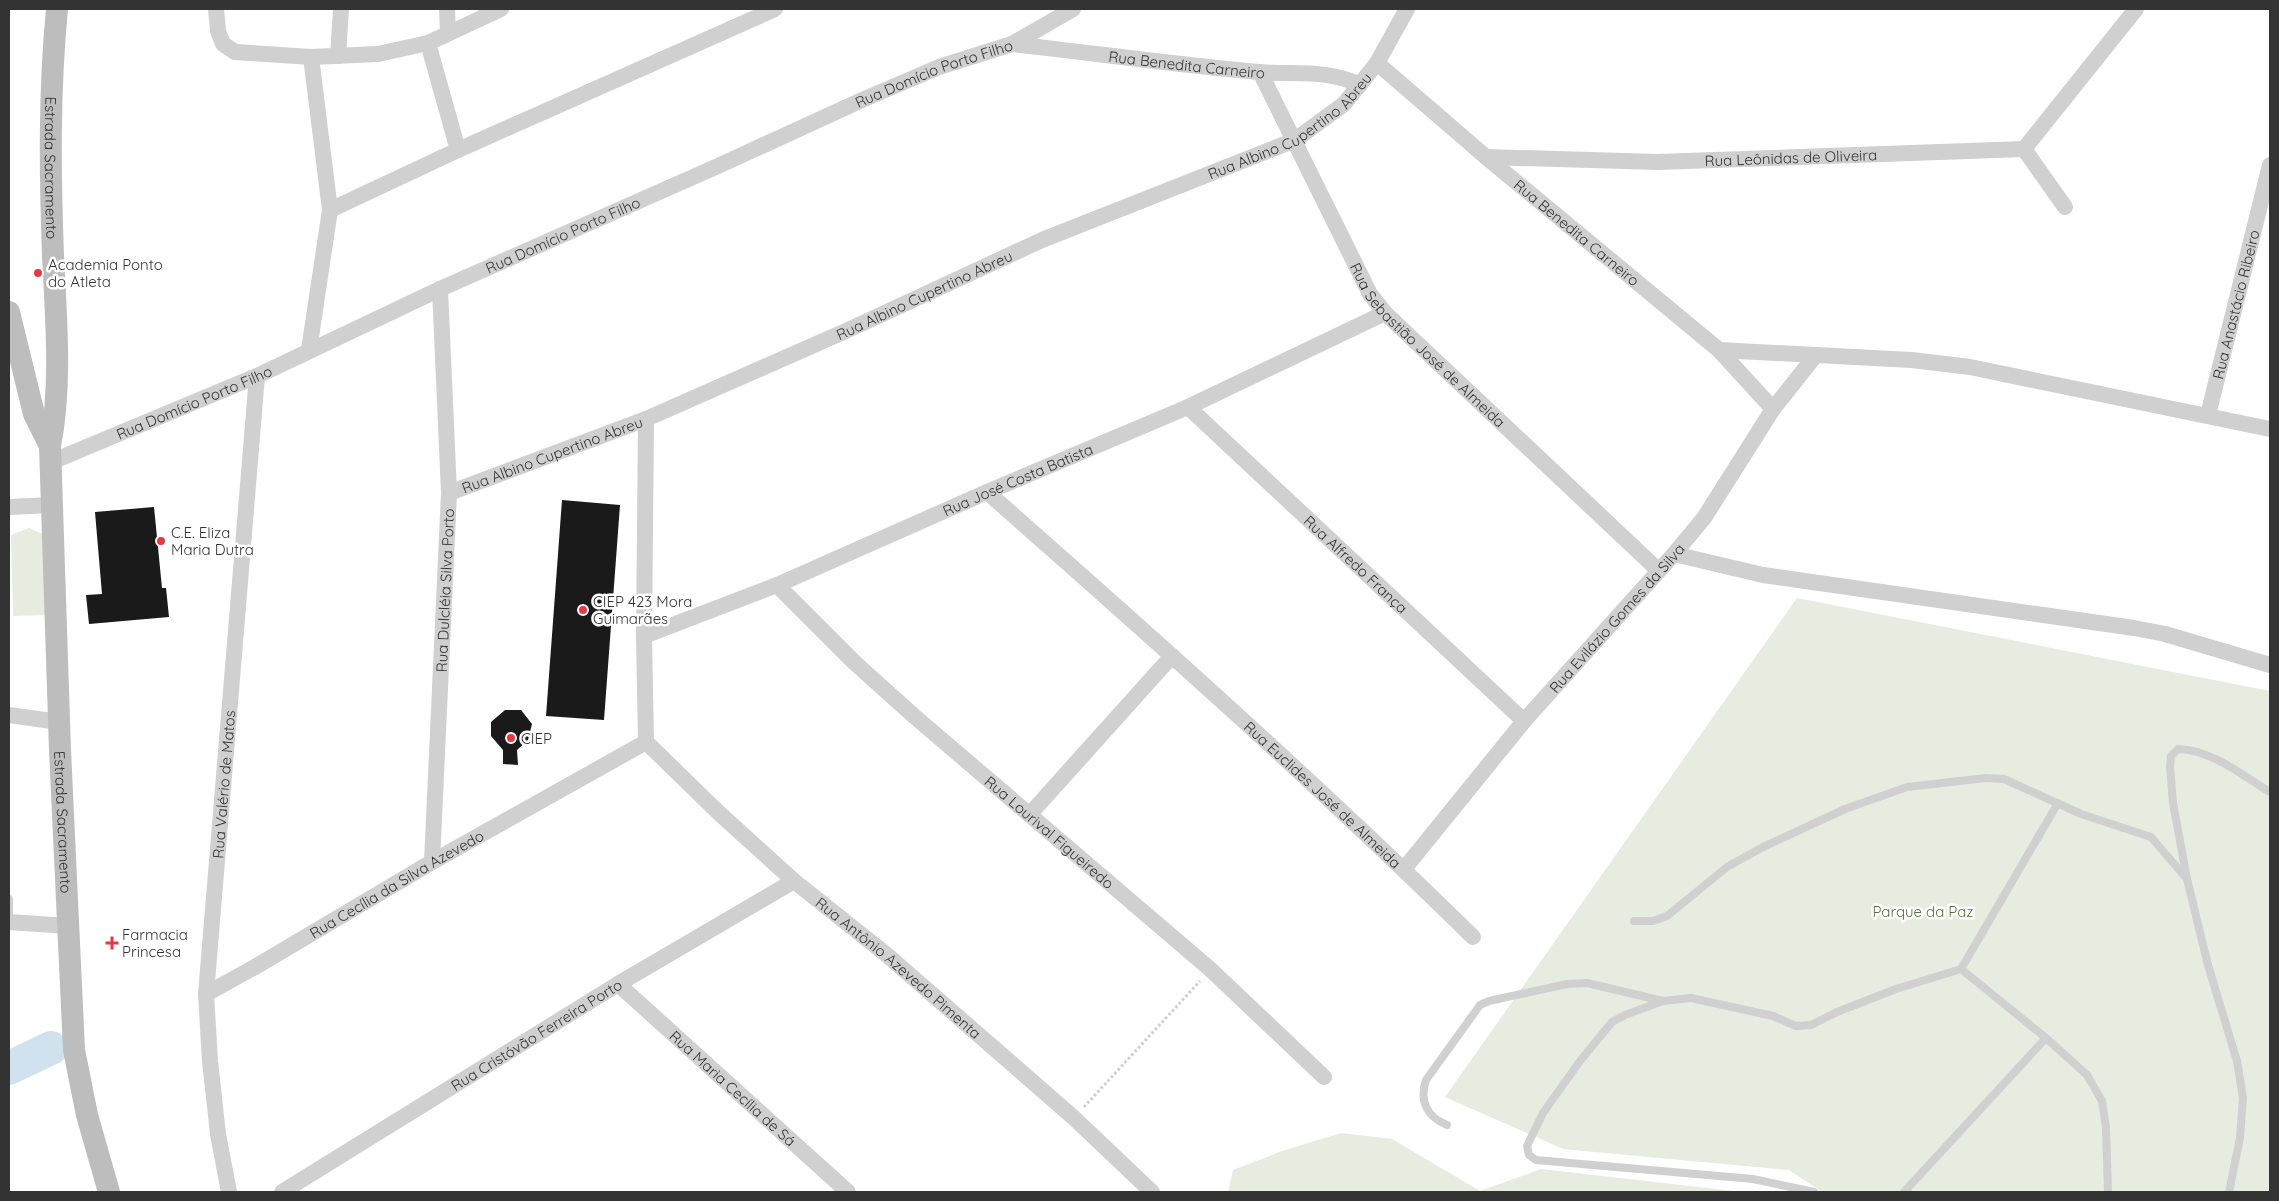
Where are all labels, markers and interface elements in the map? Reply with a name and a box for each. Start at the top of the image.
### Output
street label: Rua Domício Porto Filho [852,35,1015,112]
street label: Rua Benedita Carneiro [1108,46,1266,82]
street label: Rua Albino Cupertino Abreu [1205,68,1375,183]
street label: Estrada Sacramento [41,96,62,239]
street label: Rua Leônidas de Oliveira [1704,145,1877,170]
street label: Rua Benedita Carneiro [1510,175,1644,290]
street label: Rua Domício Porto Filho [482,192,643,277]
street label: Rua Anastácio Ribeiro [2208,228,2263,381]
street label: Rua Albino Cupertino Abreu [833,246,1015,344]
place label: Academia Ponto do Atleta [48,255,163,291]
street label: Rua Sebastião José de Almeida [1346,259,1510,431]
marker: Academia Ponto do Atleta [32,267,44,279]
street label: Rua Domício Porto Filho [113,361,275,443]
street label: Rua Albino Cupertino Abreu [459,412,645,497]
street label: Rua José Costa Batista [939,439,1095,520]
street label: Rua Dulcléia Silva Porto [431,508,458,673]
street label: Rua Alfredo França [1300,511,1412,617]
place label: C.E. Eliza Maria Dutra [171,523,254,559]
marker: C.E. Eliza Maria Dutra [155,535,167,547]
street label: Rua Evilázio Gomes da Silva [1545,539,1688,697]
place label: CIEP 423 Mora Guimarães [593,592,692,628]
marker: CIEP 423 Mora Guimarães [577,604,589,616]
street label: Rua Valério de Matos [208,709,239,859]
street label: Rua Euclides José de Almeida [1240,717,1405,872]
place label: CIEP [521,729,552,748]
marker: CIEP [505,732,517,744]
street label: Estrada Sacramento [51,750,76,894]
street label: Rua Lourival Figueiredo [981,771,1118,892]
street label: Rua Cecília da Silva Azevedo [306,826,487,942]
street label: Rua Antônio Azevedo Pimenta [812,893,985,1042]
park label: Parque da Paz [1872,902,1974,921]
place label: Farmacia Princesa [122,925,188,961]
marker: Farmacia Princesa [106,937,118,949]
street label: Rua Cristóvão Ferreira Porto [447,974,625,1095]
street label: Rua Maria Cecília de Sá [666,1026,800,1150]

